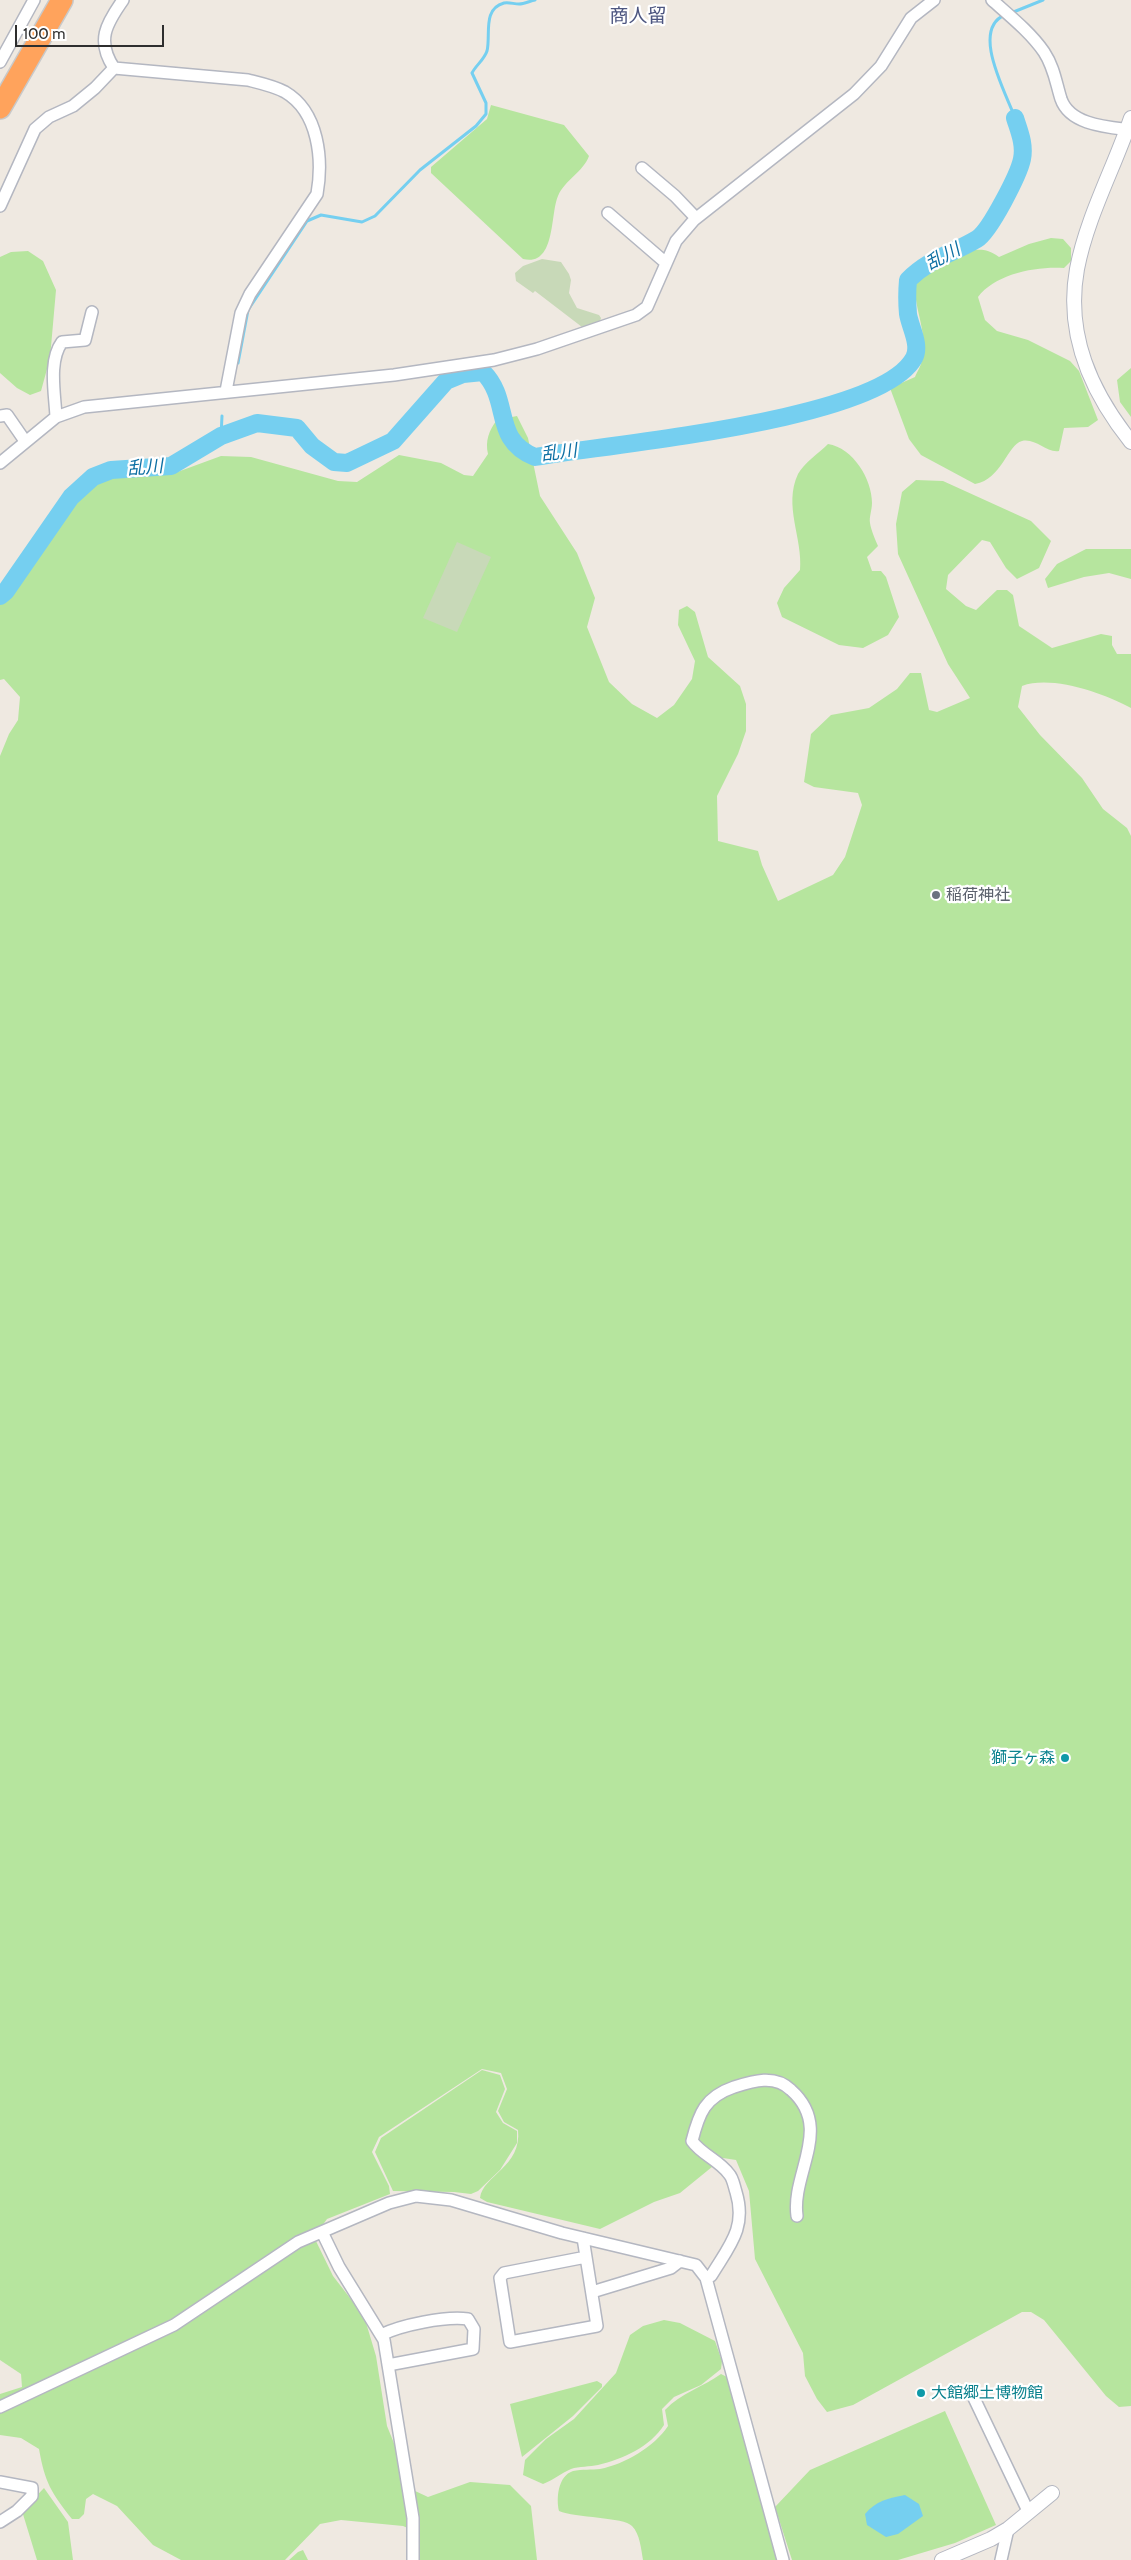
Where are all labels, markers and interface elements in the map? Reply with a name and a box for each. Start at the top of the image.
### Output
district label: 商人留 [610,5,666,27]
scale bar [18,15,166,47]
text: 100 m [23,25,65,43]
water label: 乱川 [922,239,964,275]
water label: 乱川 [540,440,578,466]
water label: 乱川 [126,456,164,480]
place label: 稲荷神社 [946,885,1010,905]
marker: 稲荷神社 [930,889,942,901]
place label: 獅子ヶ森 [991,1748,1055,1768]
marker: 獅子ヶ森 [1059,1752,1071,1764]
place label: 大館郷土博物館 [931,2383,1043,2403]
marker: 大館郷土博物館 [915,2387,927,2399]

